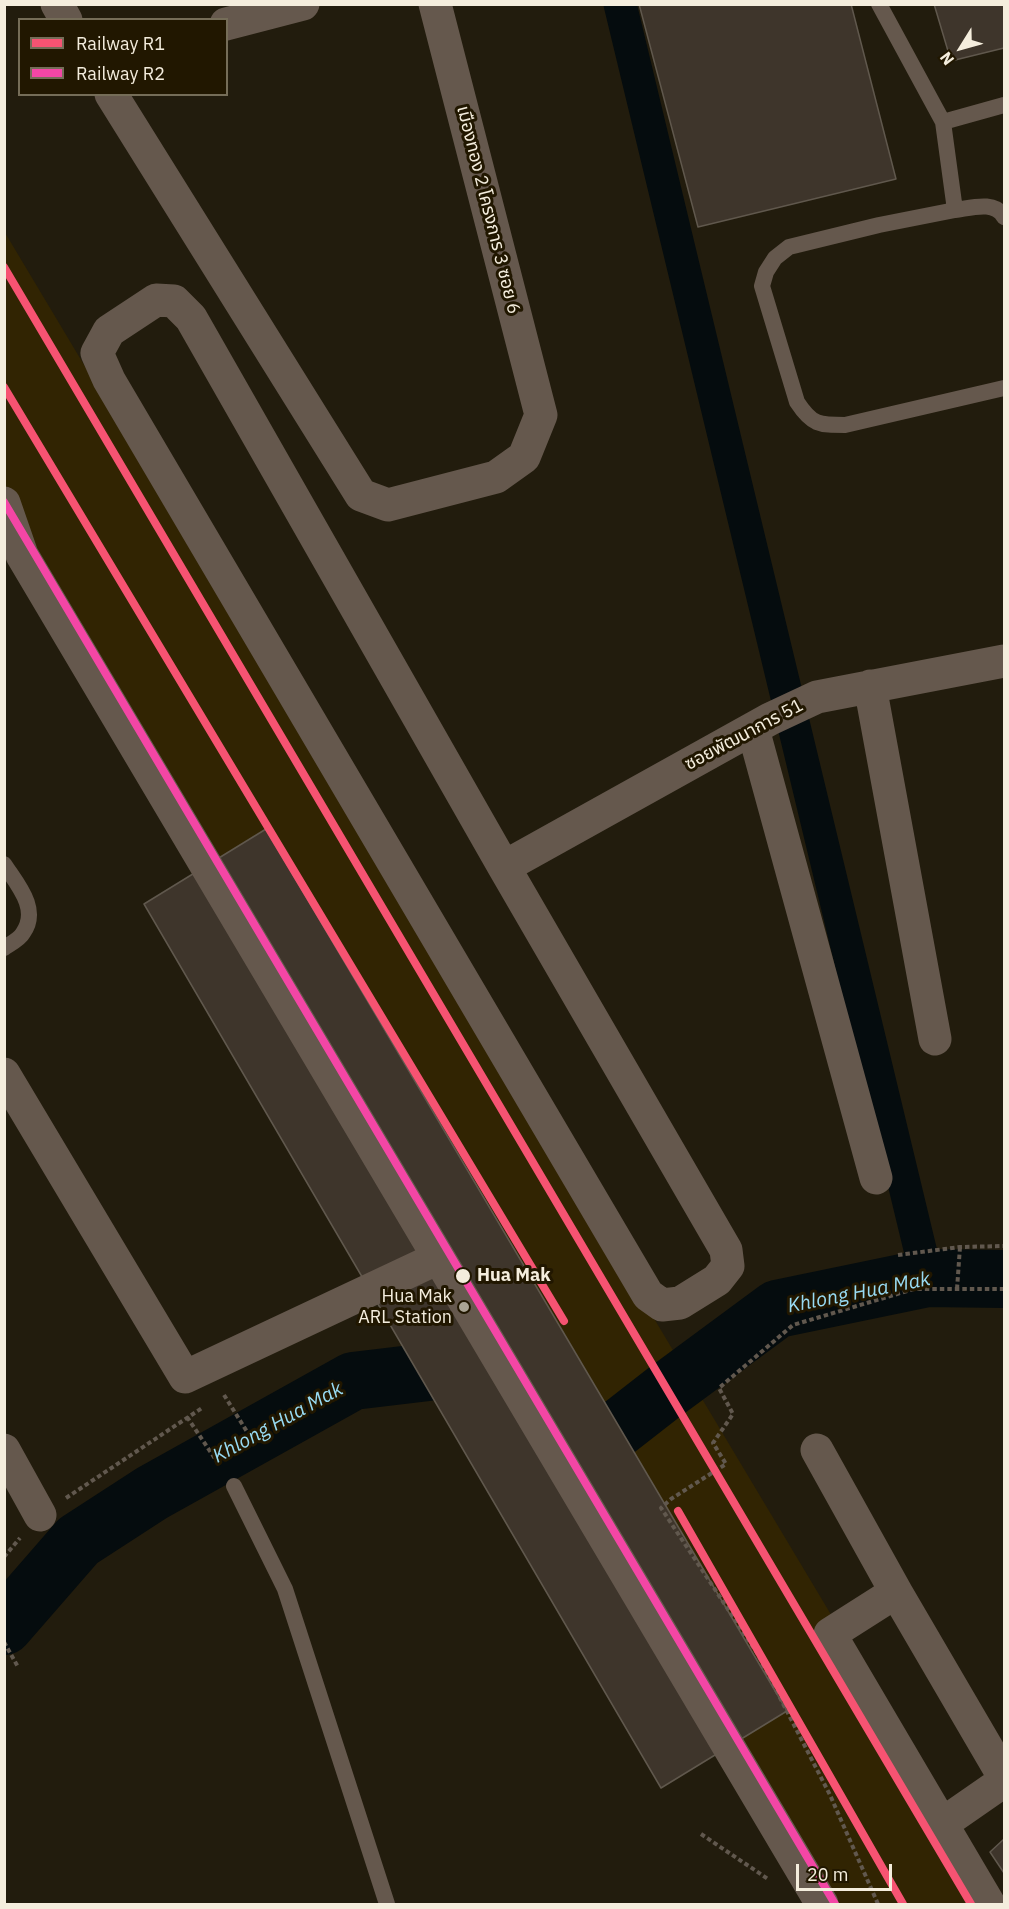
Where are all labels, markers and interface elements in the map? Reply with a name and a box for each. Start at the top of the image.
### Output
legend [18,18,228,96]
north arrow [931,18,991,78]
text: Railway R1 [76,32,165,55]
text: N [935,48,958,69]
text: Railway R2 [76,62,165,85]
street label: เมืองทอง 2 โครงการ 3 ซอย 6 [452,104,524,316]
street label: ซอยพัฒนาการ 51 [681,695,807,775]
place label: Hua Mak [477,1265,551,1287]
marker: Hua Mak [454,1267,472,1285]
water label: Khlong Hua Mak [786,1267,932,1319]
place label: Hua Mak ARL Station [358,1286,452,1328]
marker: Hua Mak ARL Station [457,1300,471,1314]
water label: Khlong Hua Mak [209,1377,347,1469]
scale bar [799,1852,895,1890]
text: 20 m [807,1863,849,1886]

